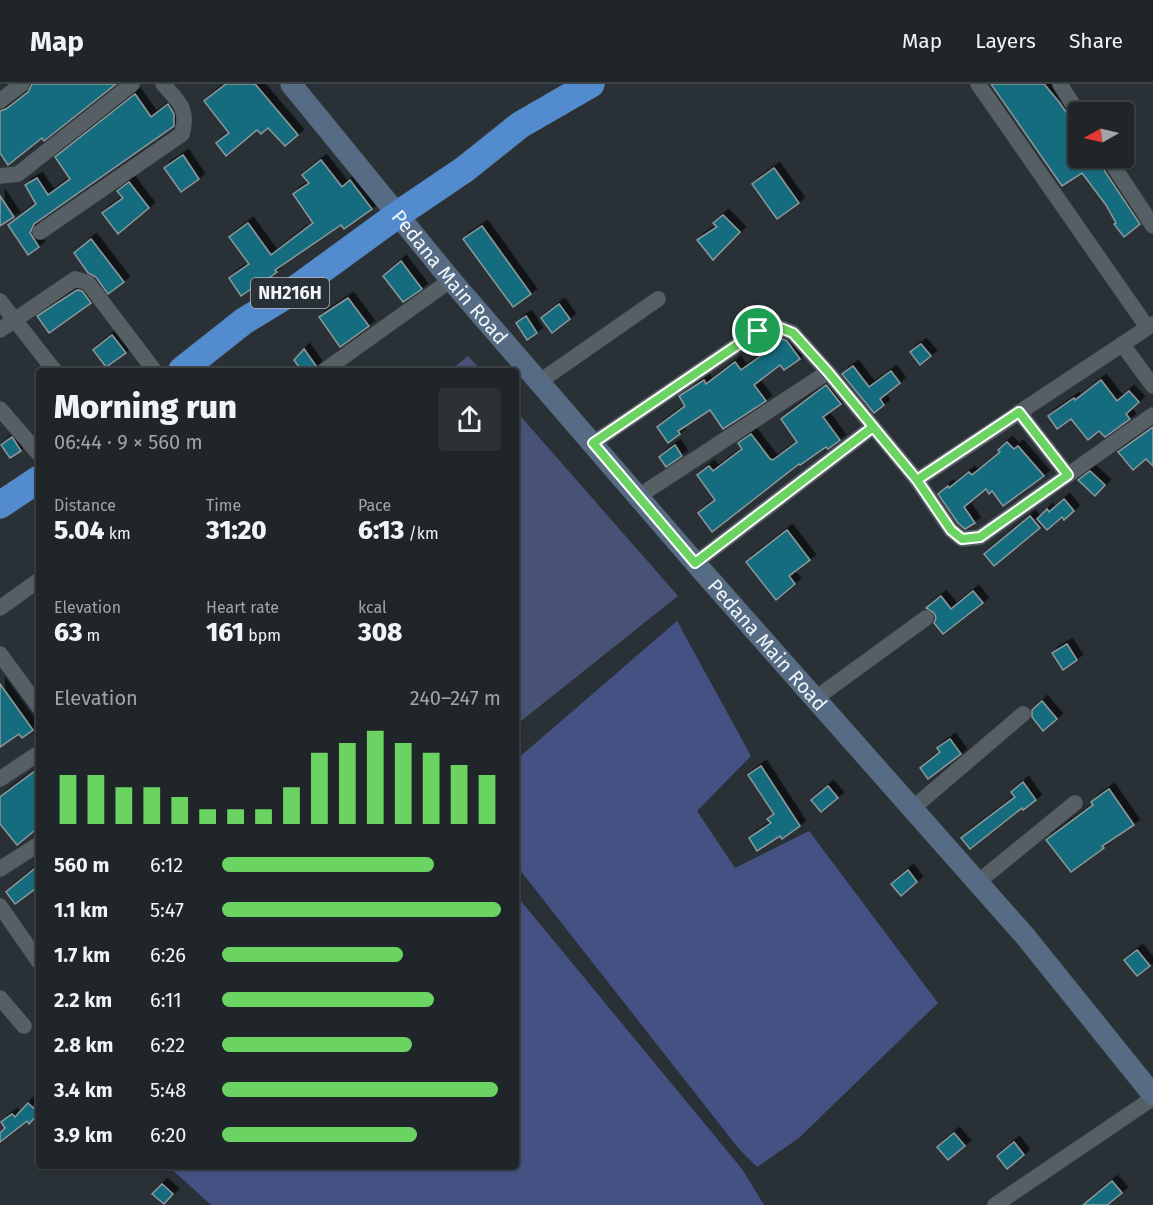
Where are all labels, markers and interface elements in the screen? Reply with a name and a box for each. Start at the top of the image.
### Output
text: Map [30,25,84,58]
text: Map [902,28,942,54]
text: Layers [975,28,1036,54]
text: Share [1069,28,1123,54]
north arrow [1068,102,1134,168]
map controls [1068,102,1134,168]
street label: Pedana Main Road [387,205,513,349]
road number: NH216H [251,278,329,308]
pin [732,305,783,356]
icon: arrive [741,314,774,347]
text: Morning run [54,387,237,427]
button: share [438,388,501,451]
text: 06:44 · 9 × 560 m [54,430,203,454]
text: Distance [54,496,116,515]
text: Time [206,496,241,515]
text: Pace [358,496,391,515]
text: 5.04 [54,515,104,546]
text: 31:20 [206,515,267,546]
text: 6:13 [358,515,404,546]
text: km [104,524,131,543]
text: /km [404,524,439,543]
street label: Pedana Main Road [703,574,832,716]
text: Elevation [54,598,121,617]
text: Heart rate [206,598,279,617]
text: kcal [358,598,387,617]
text: 63 [54,617,82,648]
text: 161 [206,617,244,648]
text: 308 [358,617,402,648]
text: m [82,626,100,645]
text: bpm [244,626,281,645]
text: Elevation [54,686,138,710]
text: 240–247 m [410,686,501,710]
text: 560 m [54,853,109,877]
text: 6:12 [150,853,183,877]
text: 1.1 km [54,898,108,922]
text: 5:47 [150,898,184,922]
text: 1.7 km [54,943,110,967]
text: 6:26 [150,943,186,967]
text: 2.2 km [54,988,112,1012]
text: 6:11 [150,988,182,1012]
text: 2.8 km [54,1033,113,1057]
text: 6:22 [150,1033,185,1057]
text: 3.4 km [54,1078,113,1102]
text: 5:48 [150,1078,186,1102]
text: 3.9 km [54,1123,113,1147]
text: 6:20 [150,1123,187,1147]

